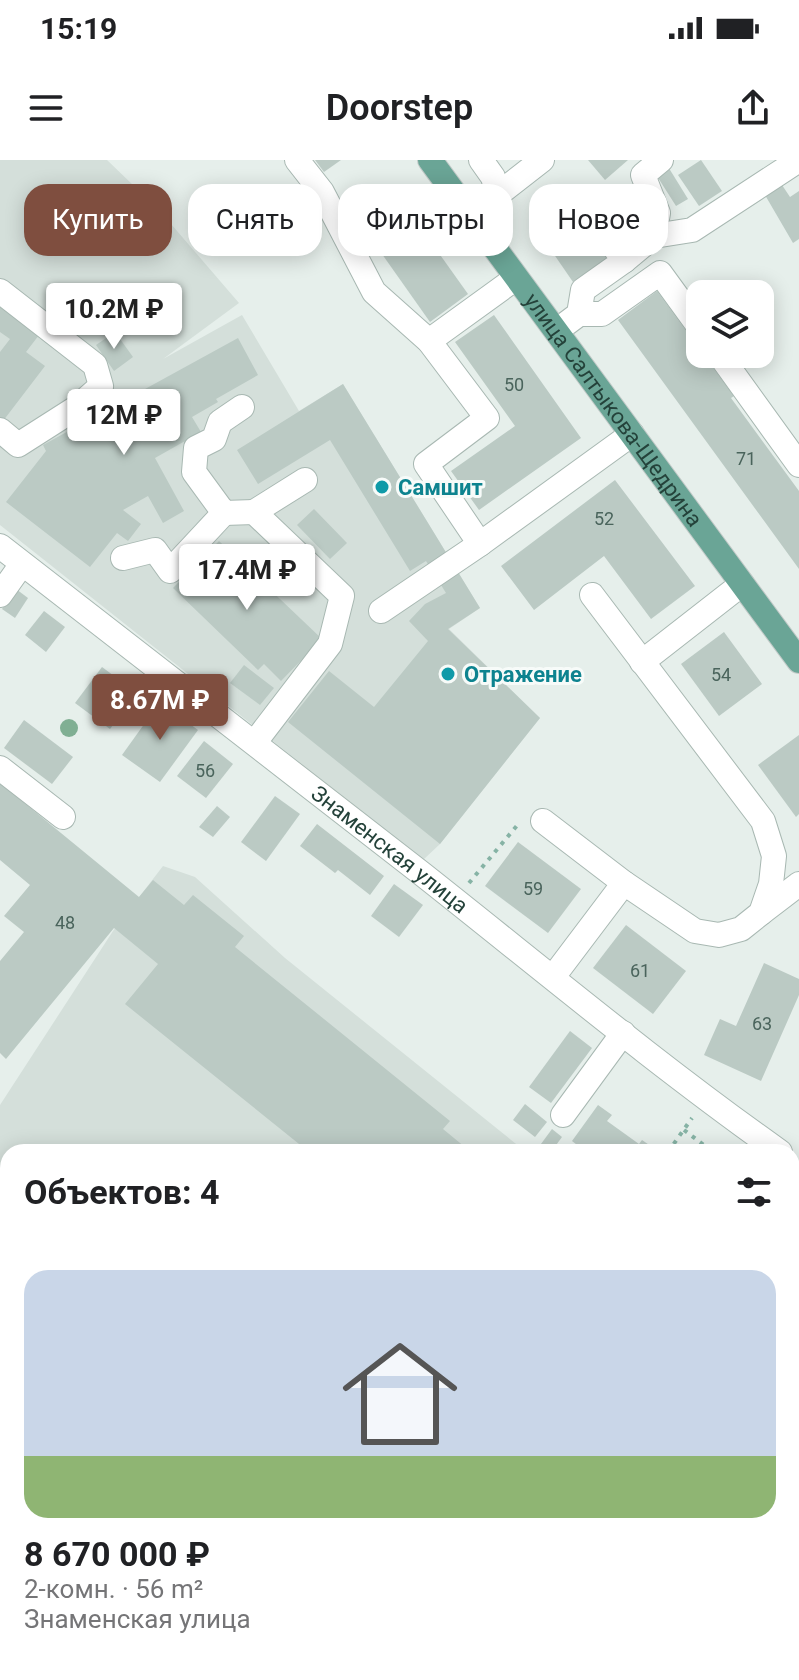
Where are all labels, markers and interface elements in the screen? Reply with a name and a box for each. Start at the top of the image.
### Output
text: 15:19 [40,11,117,46]
icon: menu [24,86,68,130]
icon: share [731,86,775,130]
text: Doorstep [326,87,473,129]
chip: Купить [24,184,172,256]
chip: Снять [188,184,322,256]
chip: Фильтры [338,184,513,256]
chip: Новое [529,184,668,256]
map controls [686,280,774,368]
button: layers [686,280,774,368]
pin: 10.2M ₽ [40,283,188,351]
street label: улица Салтыкова-Щедрина [520,288,708,531]
text: 10.2M ₽ [64,294,164,324]
house number: 50 [504,374,524,395]
pin: 12M ₽ [68,389,180,457]
text: 12M ₽ [85,400,163,430]
house number: 71 [736,448,756,469]
place label: Самшит [398,475,483,500]
marker: Самшит [373,478,391,496]
house number: 52 [594,508,614,529]
pin: 17.4M ₽ [173,544,321,612]
text: 17.4M ₽ [197,555,297,585]
place label: Отражение [464,662,582,687]
house number: 54 [711,664,731,685]
marker: Отражение [439,665,457,683]
pin: 8.67M ₽ [86,674,234,742]
text: 8.67M ₽ [110,685,210,715]
house number: 56 [195,760,215,781]
street label: Знаменская улица [307,780,473,918]
house number: 59 [523,878,543,899]
house number: 48 [55,912,75,933]
house number: 61 [630,960,650,981]
house number: 63 [752,1013,772,1034]
icon: filters [732,1170,776,1214]
text: Объектов: 4 [24,1172,219,1212]
icon: home [328,1322,472,1466]
text: 8 670 000 ₽ [24,1534,210,1574]
text: 2-комн. · 56 m² [24,1574,203,1604]
text: Знаменская улица [24,1604,251,1634]

